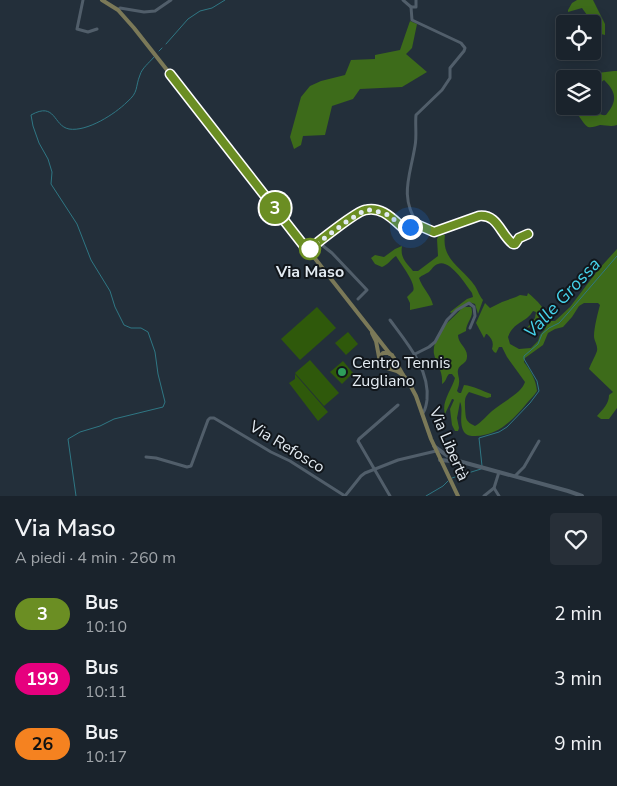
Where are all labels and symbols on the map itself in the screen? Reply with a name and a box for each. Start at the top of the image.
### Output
line badge: 3 [259,192,291,224]
your location [398,215,423,240]
marker: Via Maso [299,238,321,260]
water label: Valle Grossa [518,253,606,343]
place label: Via Maso [275,261,344,283]
place label: Centro Tennis Zugliano [352,352,451,392]
marker: Centro Tennis Zugliano [336,366,348,378]
street label: Via Libertà [423,403,474,484]
street label: Via Refosco [244,415,329,478]

